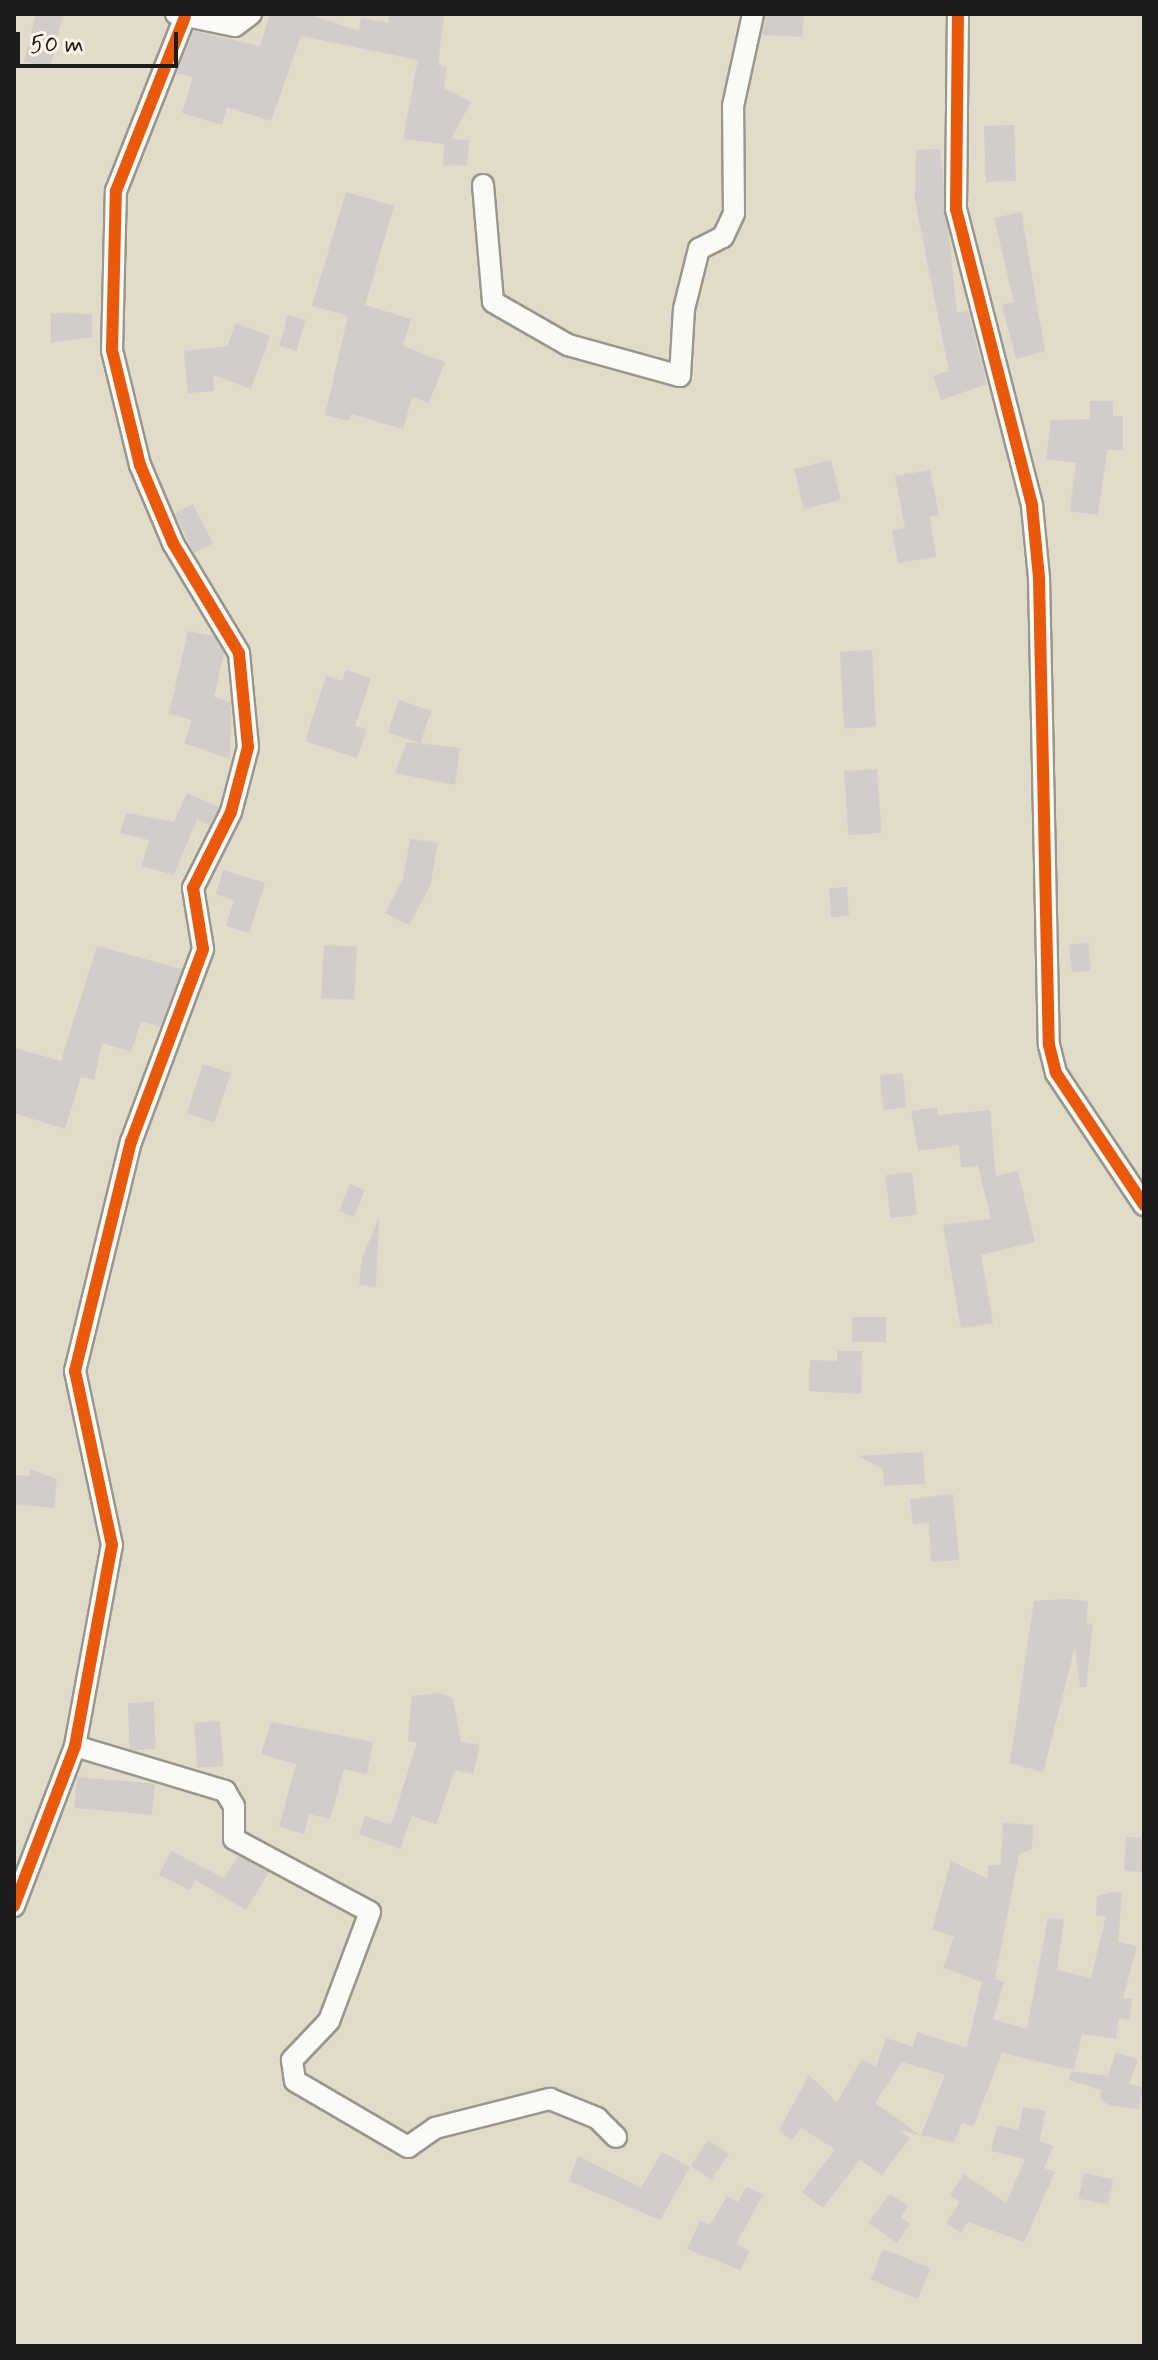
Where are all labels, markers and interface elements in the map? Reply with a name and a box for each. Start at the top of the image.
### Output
scale bar [20,16,182,66]
text: 50 m [30,30,84,61]

